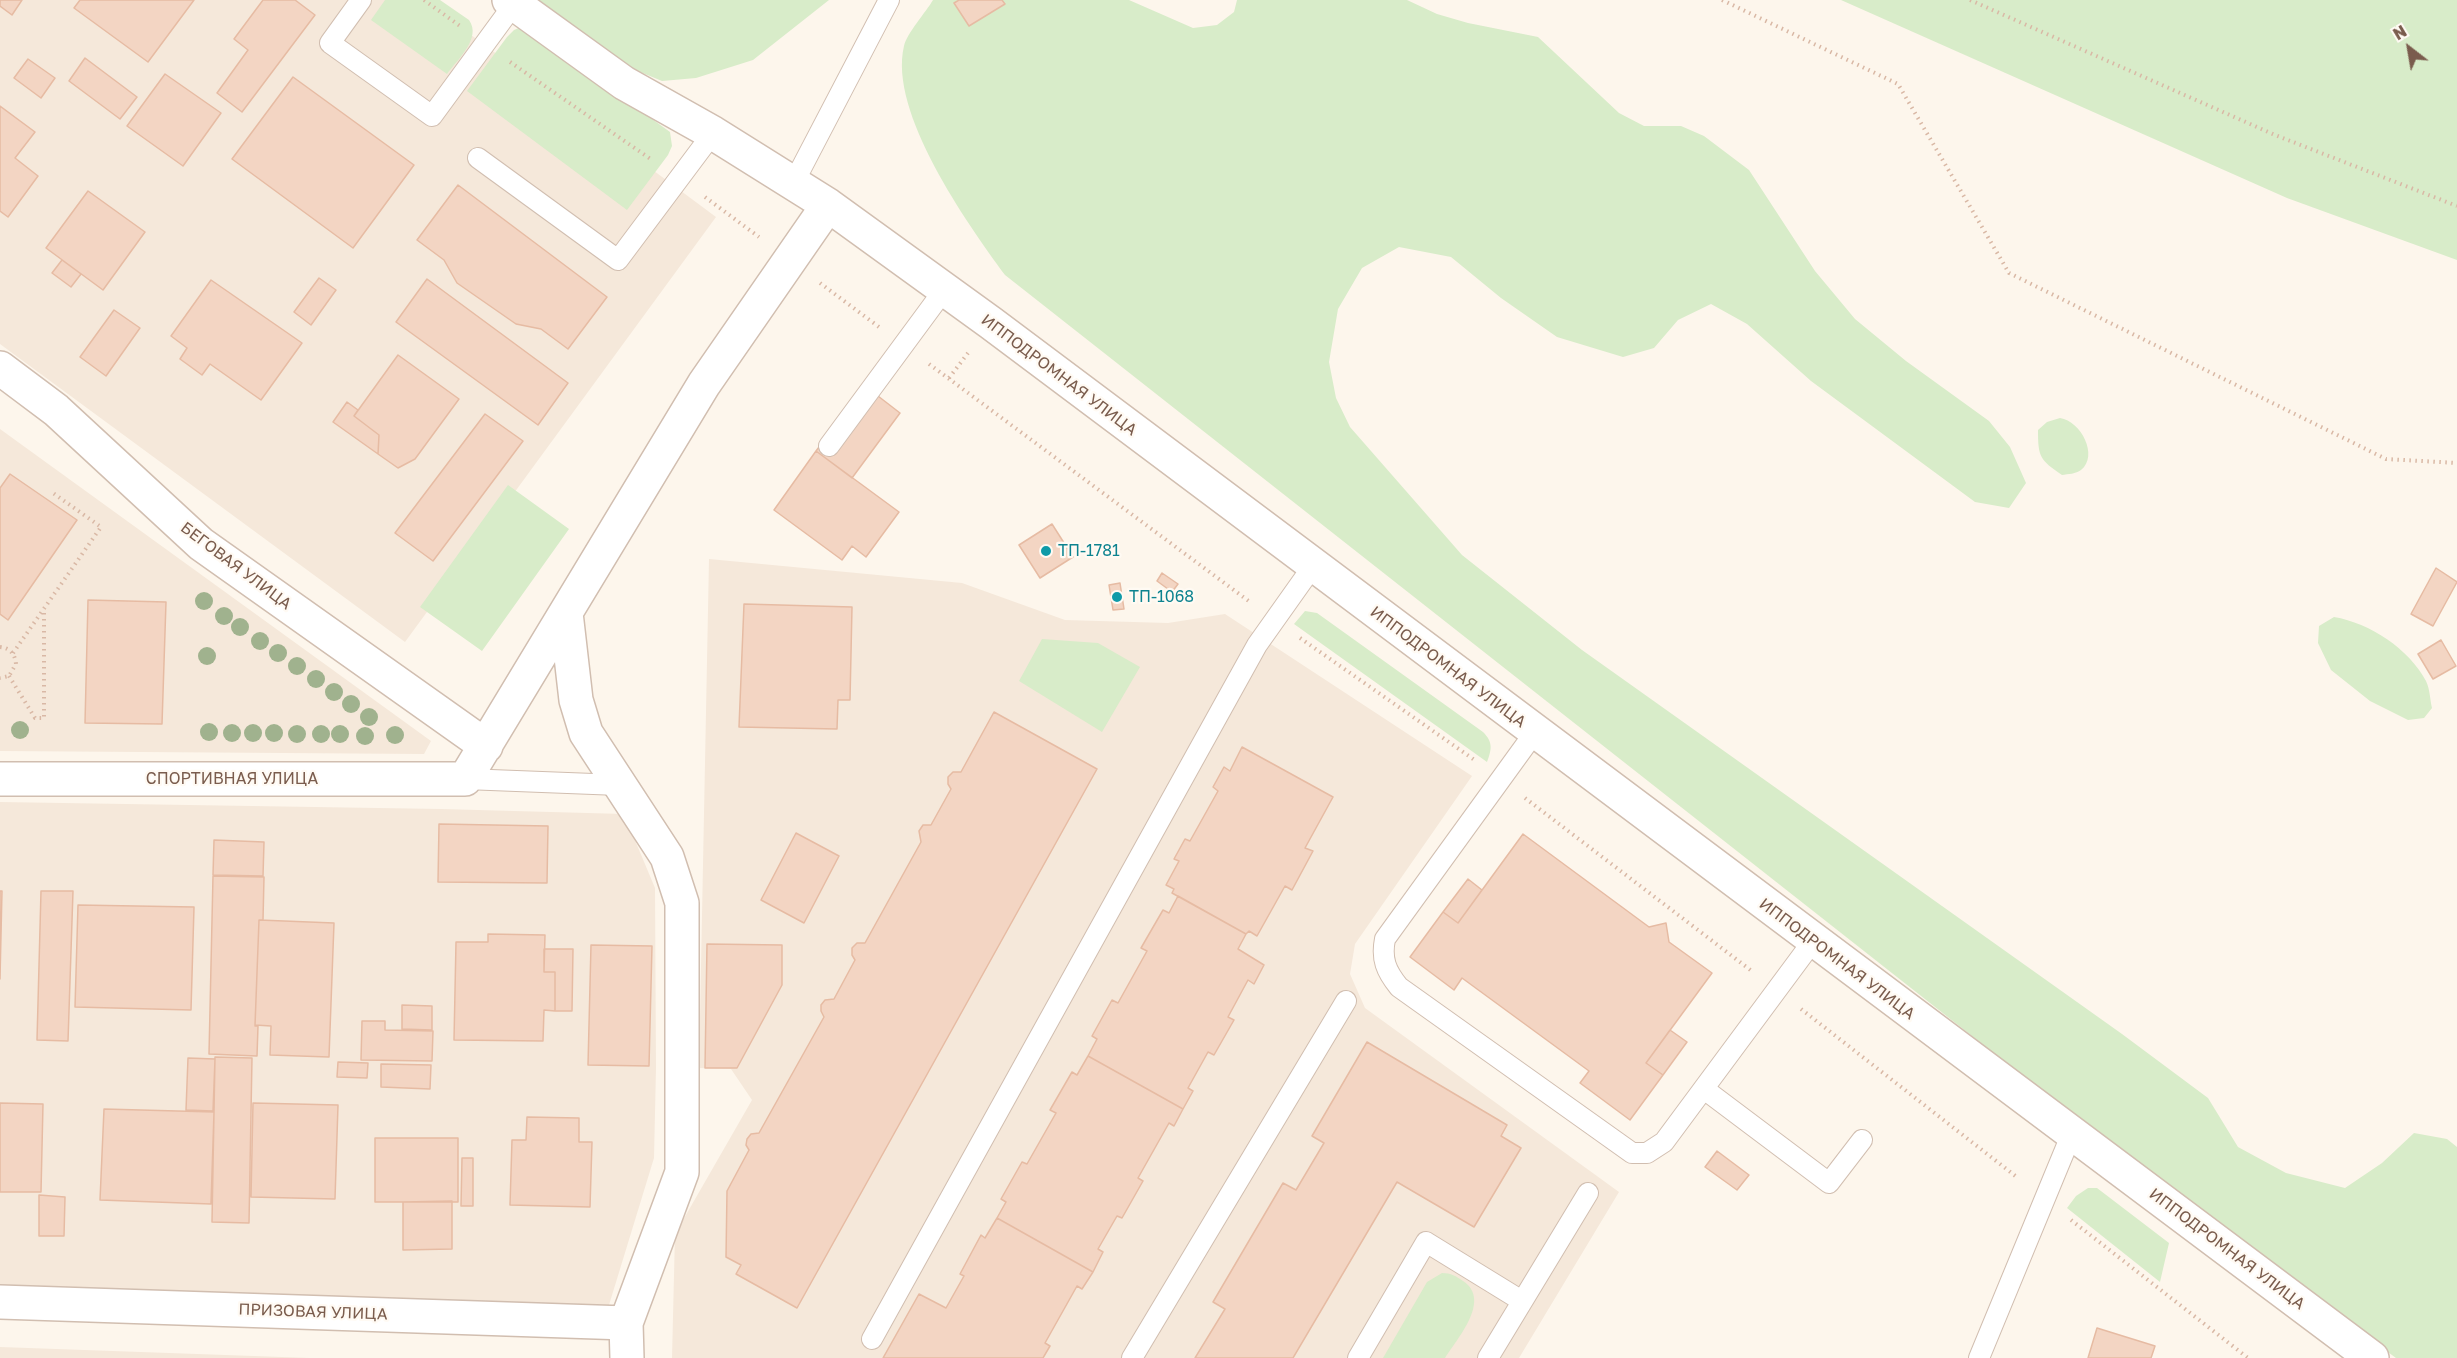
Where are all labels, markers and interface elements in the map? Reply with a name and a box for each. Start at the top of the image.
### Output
north arrow [2379,18,2439,78]
text: N [2389,21,2410,44]
street label: ИППОДРОМНАЯ УЛИЦА [977,310,1141,440]
street label: БЕГОВАЯ УЛИЦА [177,518,295,614]
place label: ТП-1781 [1058,541,1120,561]
marker: ТП-1781 [1039,544,1053,558]
place label: ТП-1068 [1129,587,1194,607]
marker: ТП-1068 [1110,590,1124,604]
street label: ИППОДРОМНАЯ УЛИЦА [1366,602,1530,732]
street label: СПОРТИВНАЯ УЛИЦА [146,769,318,789]
street label: ИППОДРОМНАЯ УЛИЦА [1755,894,1919,1024]
street label: ИППОДРОМНАЯ УЛИЦА [2145,1184,2309,1314]
street label: ПРИЗОВАЯ УЛИЦА [238,1300,388,1324]

